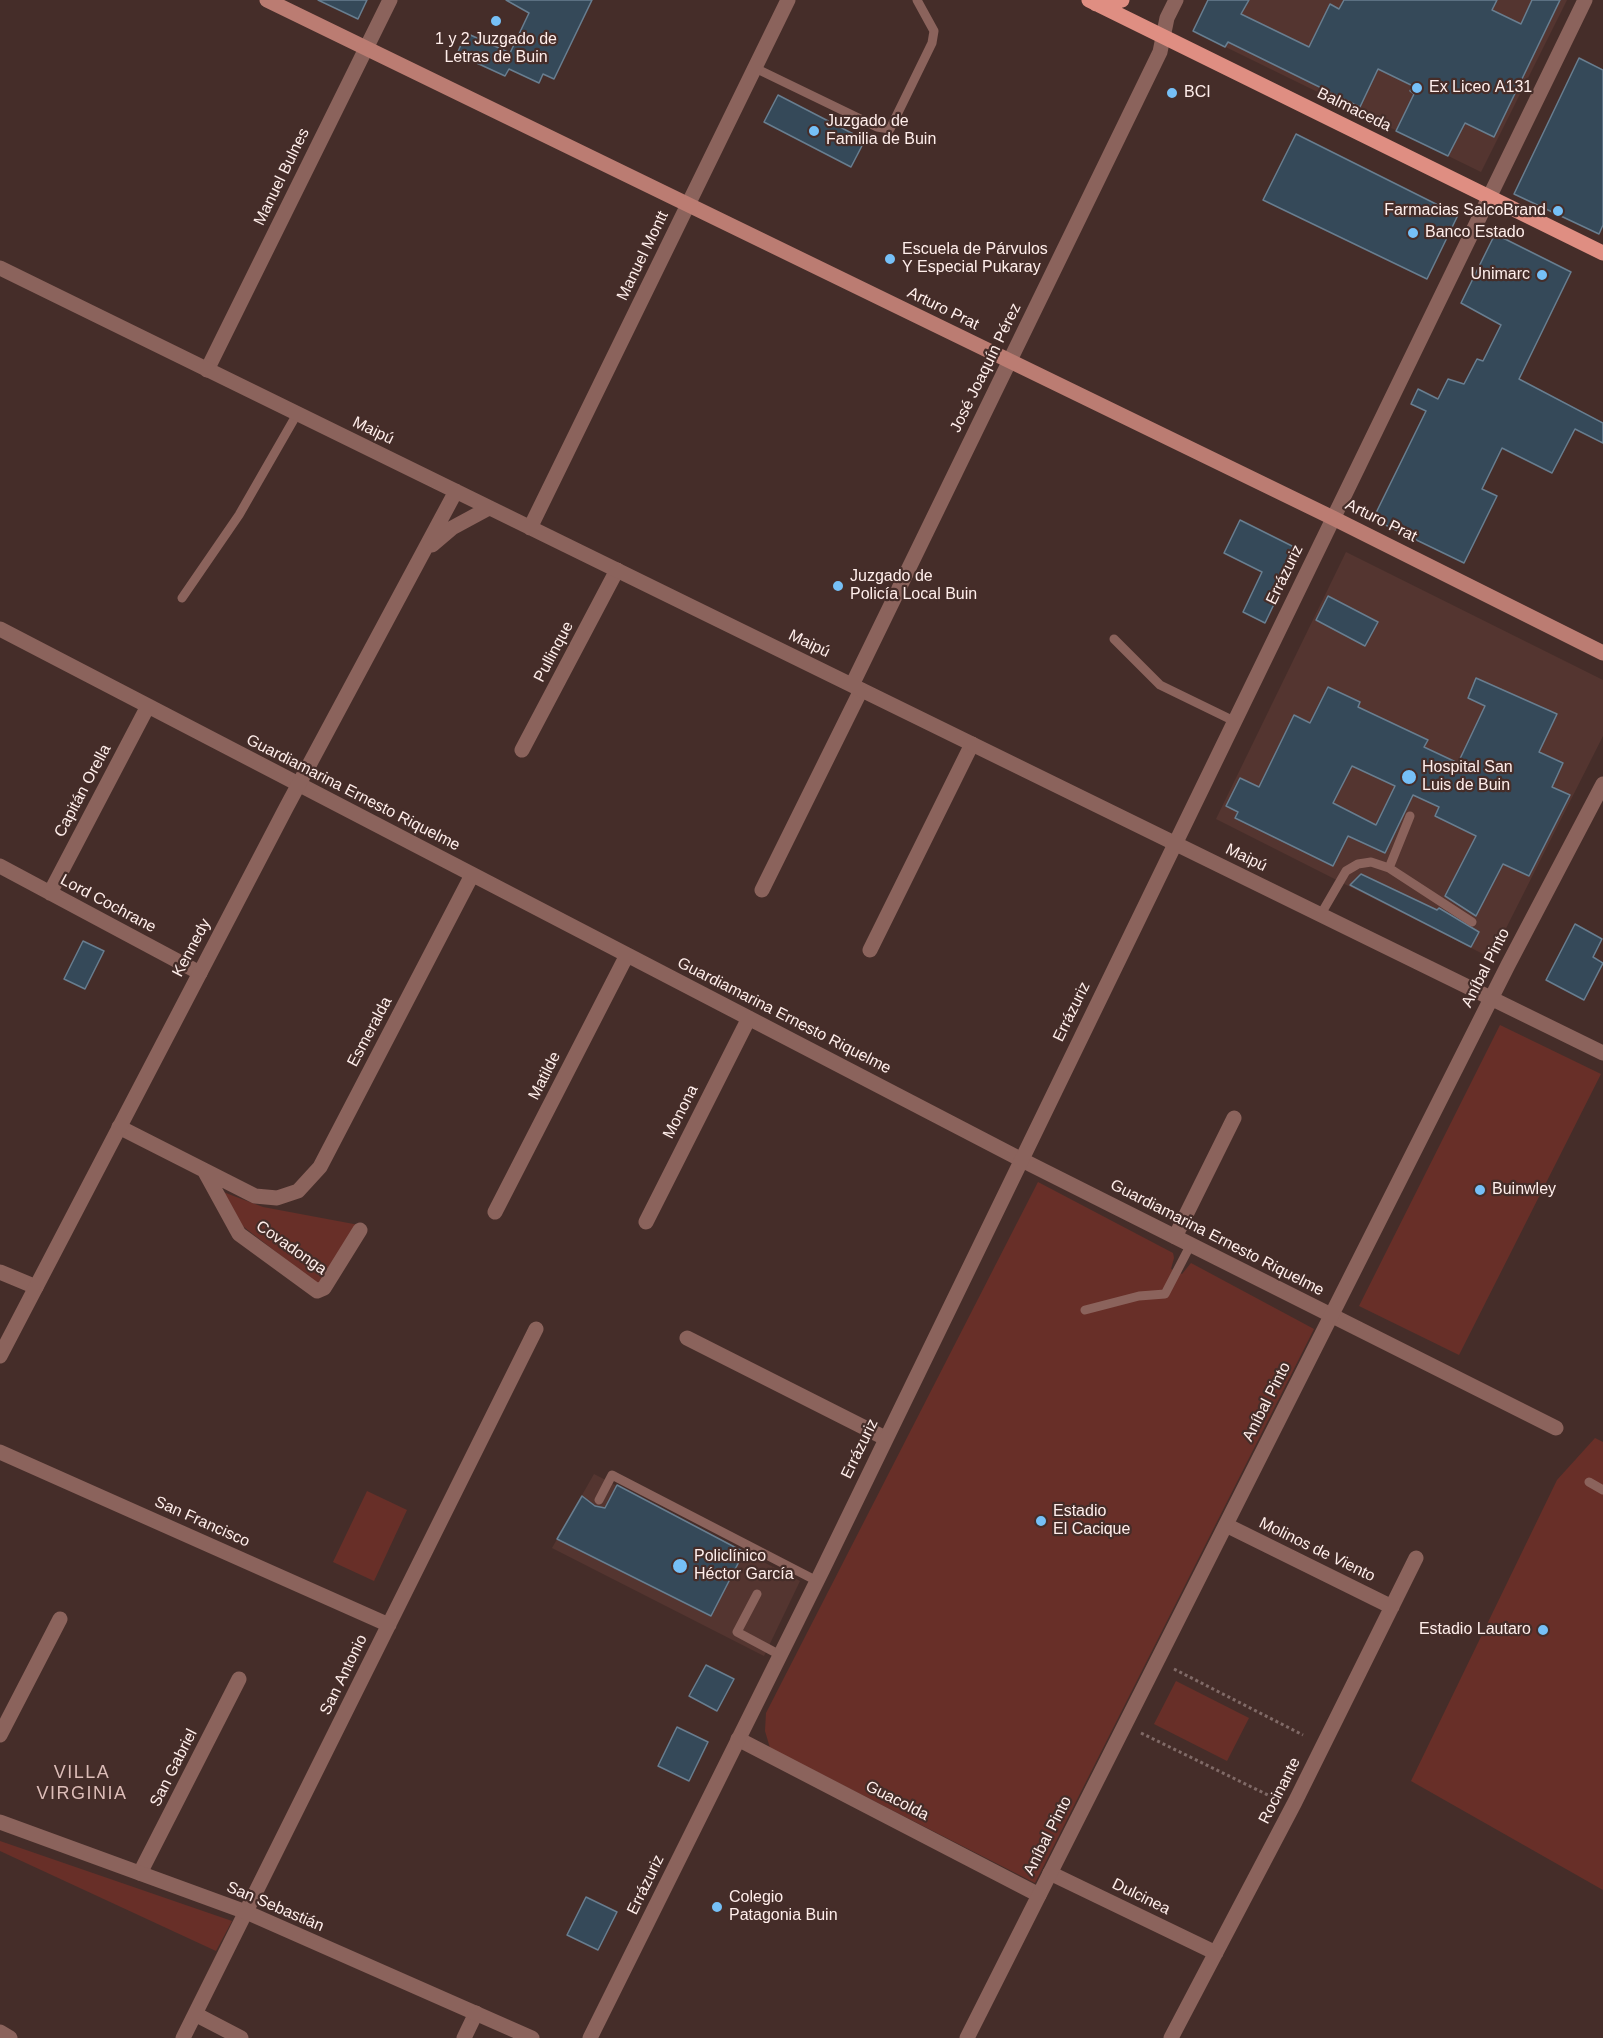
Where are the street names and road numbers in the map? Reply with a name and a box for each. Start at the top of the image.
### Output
street label: Balmaceda [1314,84,1394,136]
street label: Manuel Bulnes [250,125,314,229]
street label: Manuel Montt [613,208,673,304]
street label: Arturo Prat [904,283,982,335]
street label: José Joaquín Pérez [946,300,1026,436]
street label: Maipú [349,413,397,449]
street label: Arturo Prat [1342,495,1420,547]
street label: Errázuriz [1262,542,1308,608]
street label: Pullinque [530,618,578,686]
street label: Maipú [785,626,833,662]
street label: Guardiamarina Ernesto Riquelme [243,731,463,855]
street label: Capitán Orella [51,741,115,841]
street label: Maipú [1222,840,1270,876]
street label: Lord Cochrane [57,871,159,937]
street label: Kennedy [169,916,215,980]
street label: Aníbal Pinto [1458,925,1514,1011]
street label: Guardiamarina Ernesto Riquelme [674,954,894,1078]
street label: Errázuriz [1049,979,1095,1045]
street label: Esmeralda [344,994,396,1070]
street label: Matilde [525,1049,565,1103]
street label: Monona [659,1082,703,1142]
street label: Guardiamarina Ernesto Riquelme [1107,1176,1327,1300]
street label: Covadonga [252,1217,330,1279]
street label: Aníbal Pinto [1239,1359,1295,1445]
street label: Errázuriz [837,1416,883,1482]
street label: San Francisco [151,1492,253,1552]
street label: Molinos de Viento [1256,1514,1378,1586]
street label: San Antonio [316,1632,372,1718]
street label: San Gabriel [146,1726,202,1810]
street label: Rocinante [1255,1755,1305,1827]
street label: Guacolda [862,1777,932,1825]
street label: Aníbal Pinto [1020,1793,1076,1879]
street label: Errázuriz [623,1852,669,1918]
street label: Dulcinea [1109,1875,1173,1919]
street label: San Sebastián [223,1878,327,1936]

